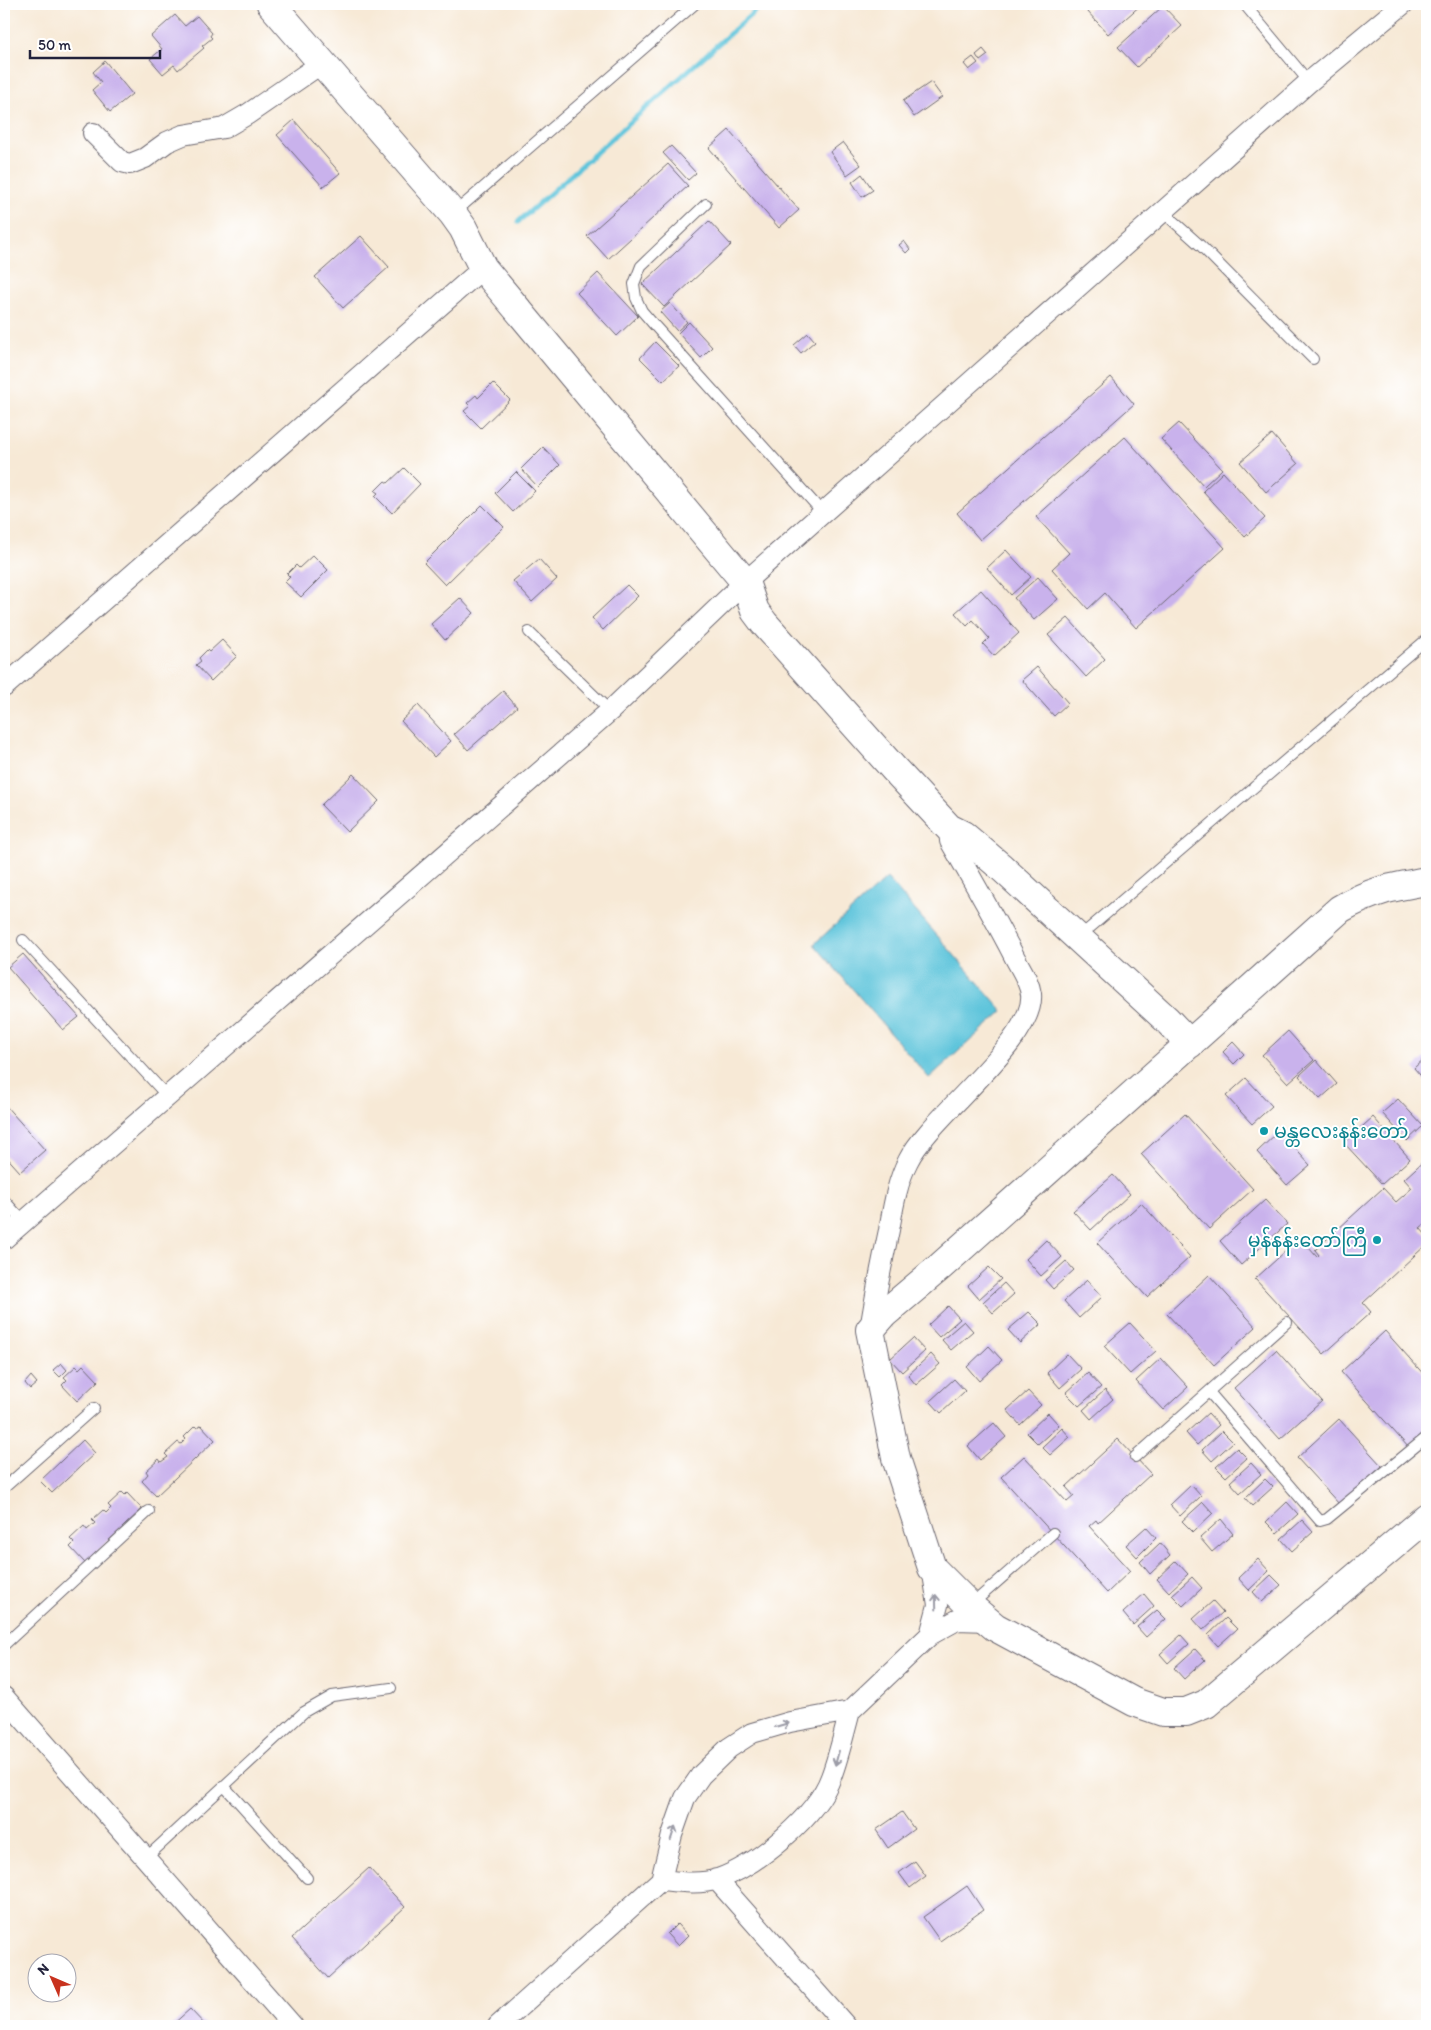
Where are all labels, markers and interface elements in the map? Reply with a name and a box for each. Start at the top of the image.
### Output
scale bar [30,28,160,60]
text: 50 m [38,36,71,54]
place label: မန္တလေးနန်းတော် [1274,1117,1409,1147]
marker: မန္တလေးနန်းတော် [1258,1125,1270,1137]
place label: မှန်နန်းတော်ကြီ [1248,1226,1367,1257]
marker: မှန်နန်းတော်ကြီ [1371,1234,1383,1246]
one-way arrow [932,1595,941,1611]
one-way arrow [774,1719,790,1729]
one-way arrow [831,1749,841,1765]
one-way arrow [669,1825,679,1841]
north arrow [28,1952,78,2002]
text: N [34,1960,53,1979]

